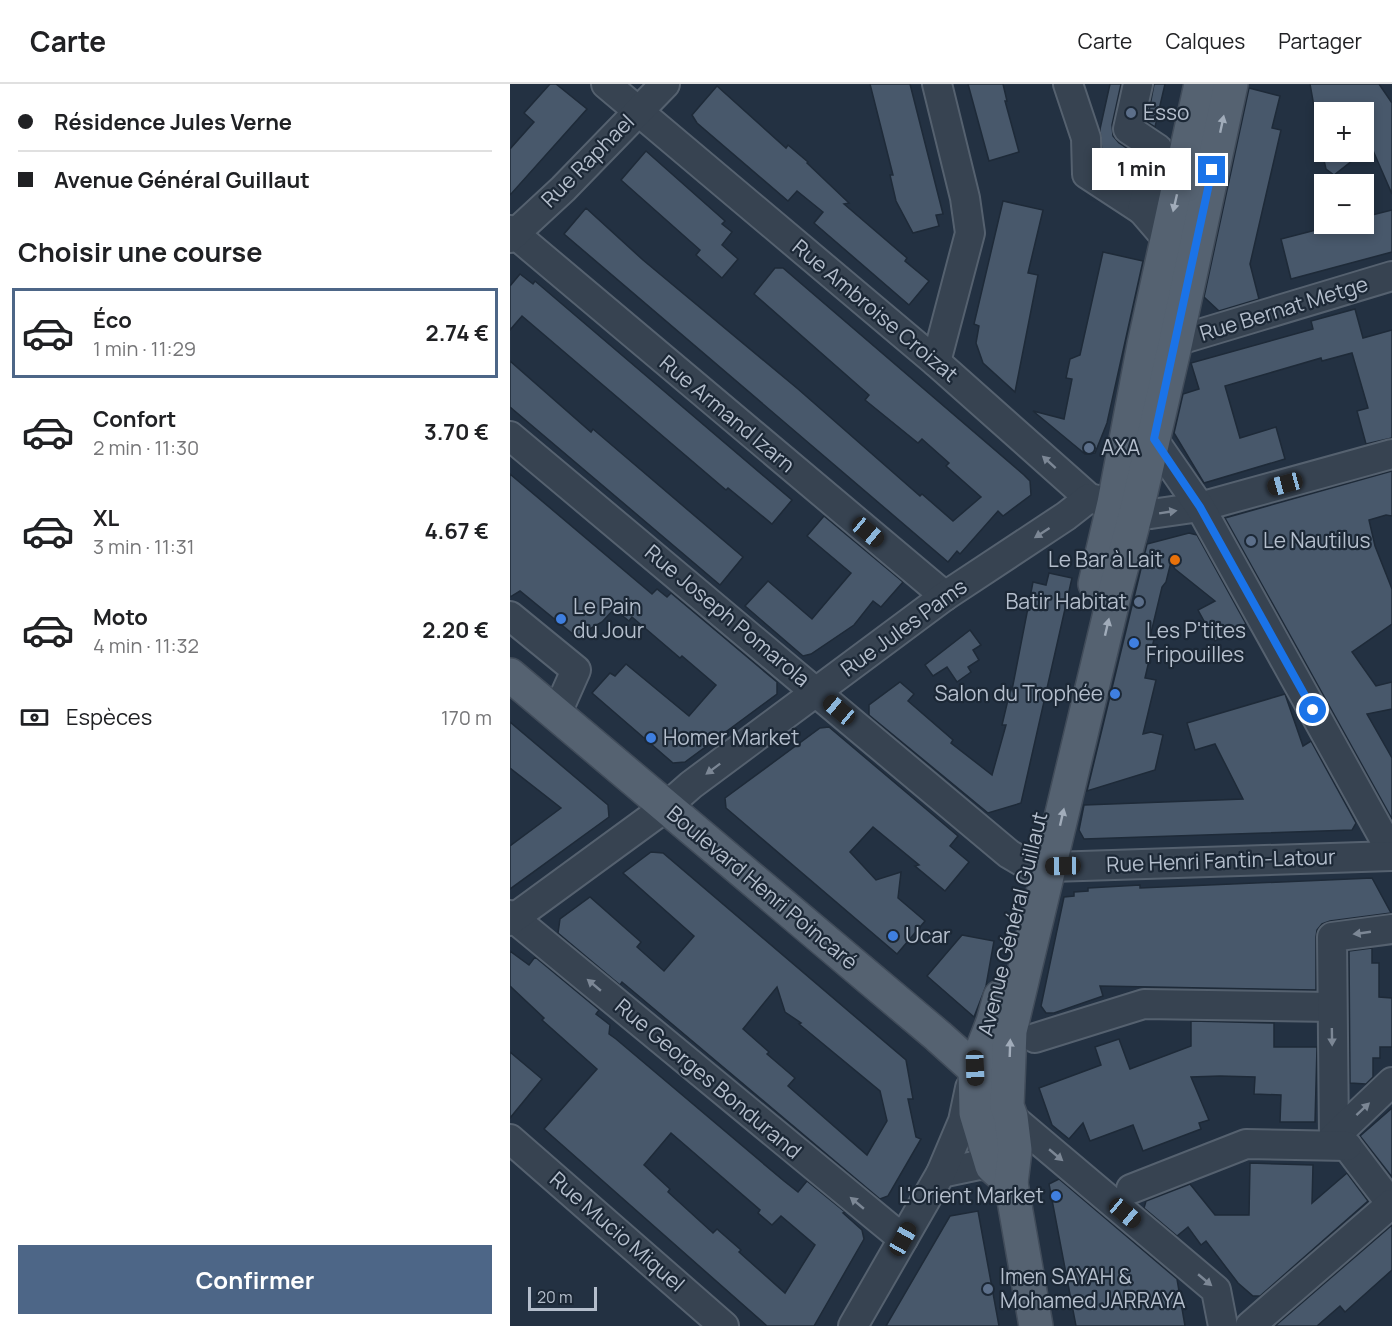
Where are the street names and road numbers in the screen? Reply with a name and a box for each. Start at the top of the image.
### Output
street label: Rue Raphael [535,108,640,213]
street label: Rue Ambroise Croizat [787,233,964,388]
street label: Rue Bernat Metge [1196,269,1371,347]
street label: Rue Armand Izarn [654,348,801,478]
street label: Rue Joseph Pomarola [639,538,816,693]
street label: Rue Jules Pams [835,572,972,682]
street label: Boulevard Henri Poincaré [661,799,864,975]
street label: Avenue Général Guillaut [971,809,1053,1039]
street label: Rue Henri Fantin-Latour [1106,842,1337,878]
street label: Rue Georges Bondurand [610,992,808,1165]
street label: Rue Mucio Miquel [544,1165,691,1298]

